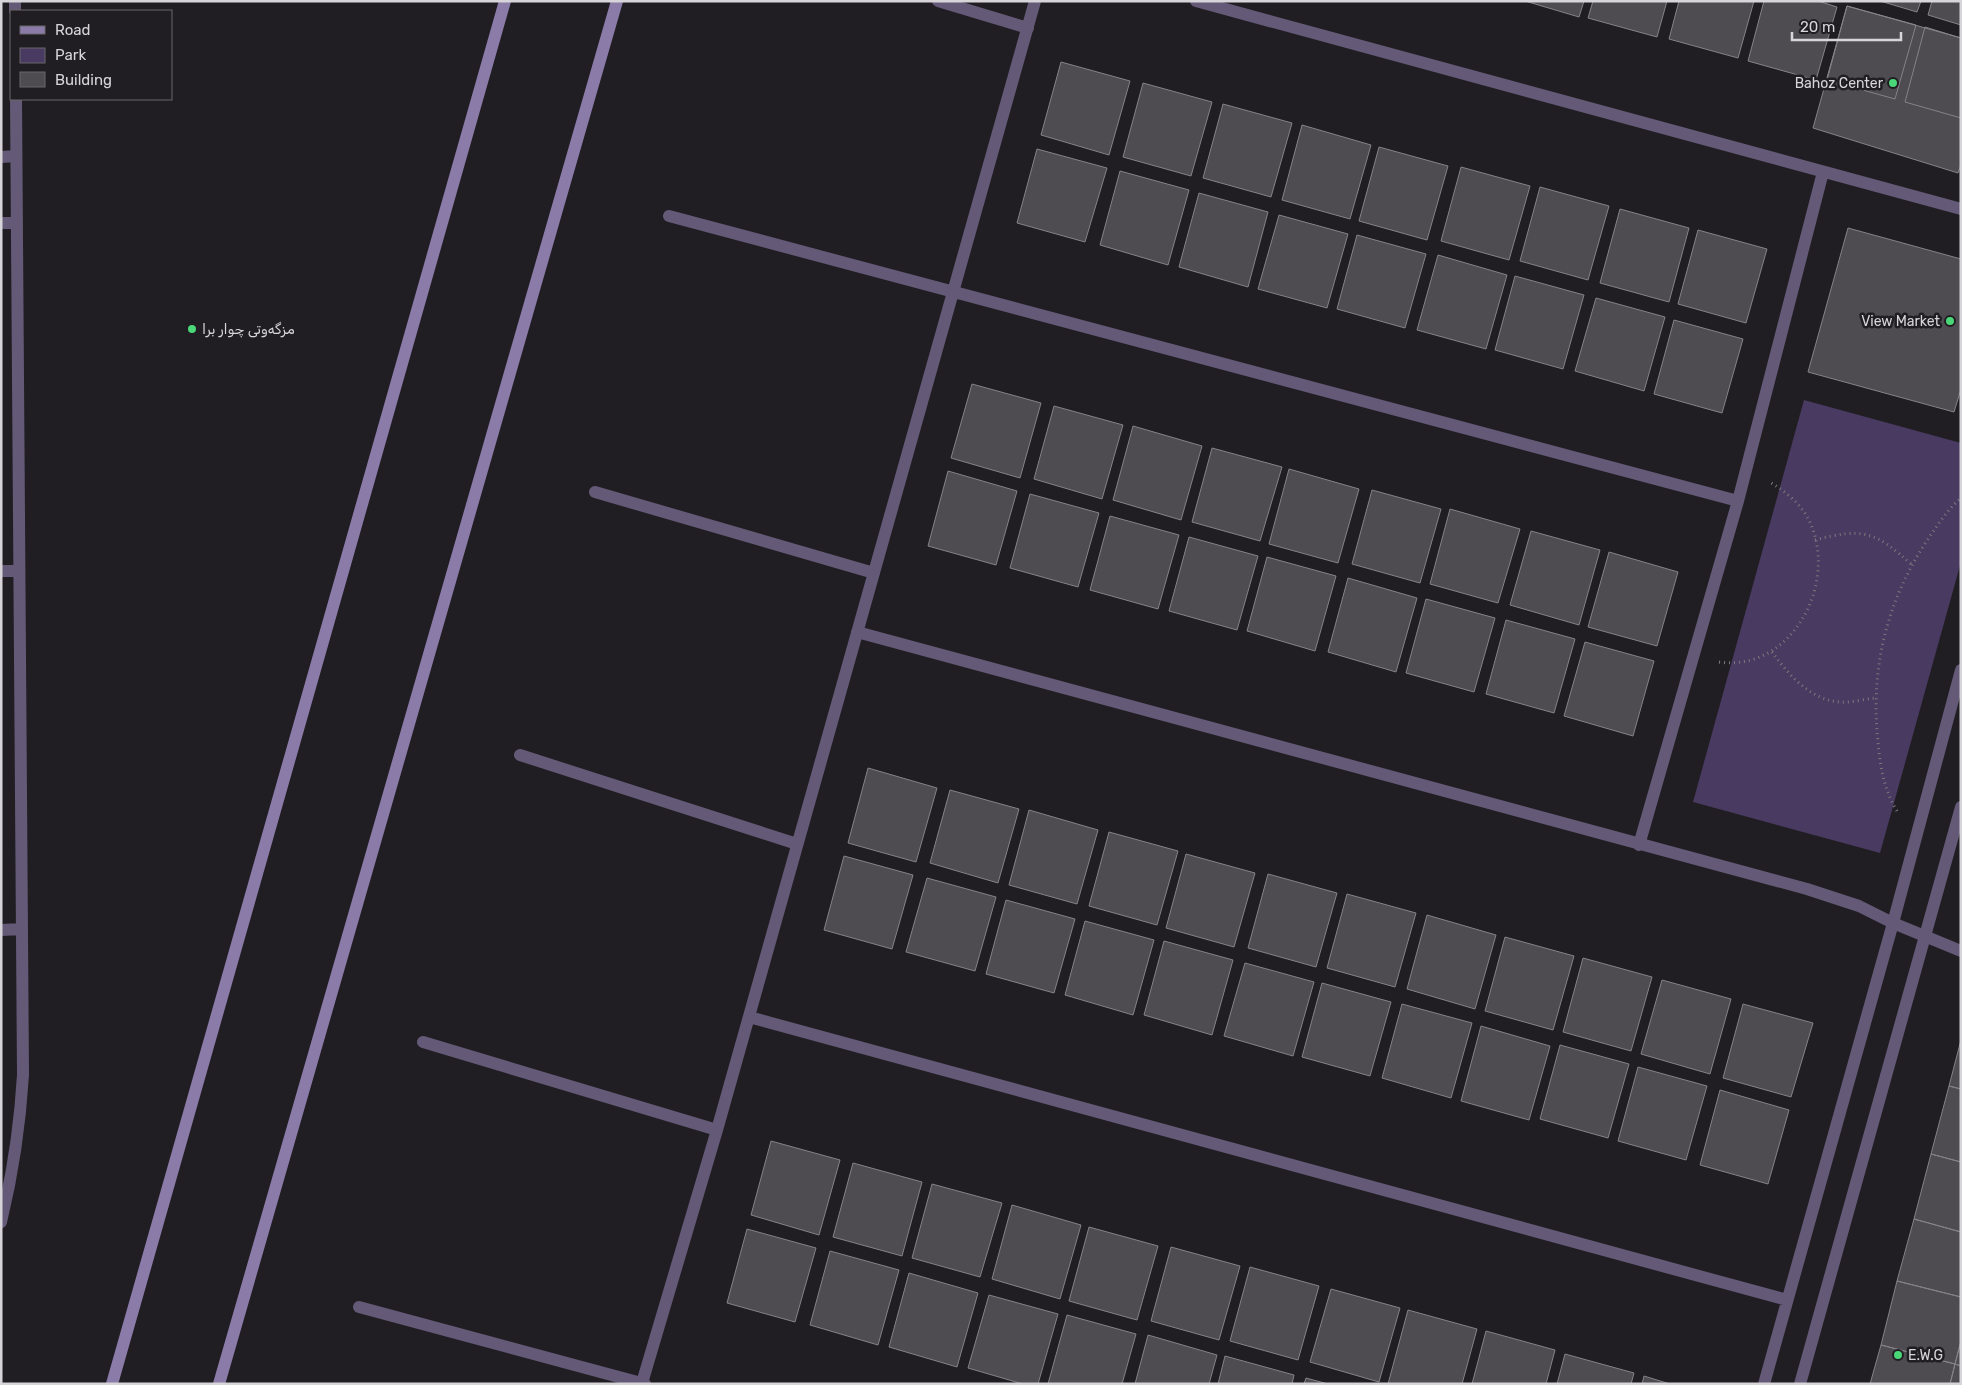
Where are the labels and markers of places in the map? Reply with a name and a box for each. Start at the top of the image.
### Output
place label: Bahoz Center [1795,75,1884,92]
marker: Bahoz Center [1887,77,1899,89]
place label: View Market [1861,313,1941,330]
marker: View Market [1944,315,1956,327]
place label: مزگەوتی چوار برا [202,321,295,338]
marker: مزگەوتی چوار برا [186,323,198,335]
place label: E.W.G [1908,1347,1943,1364]
marker: E.W.G [1892,1349,1904,1361]

